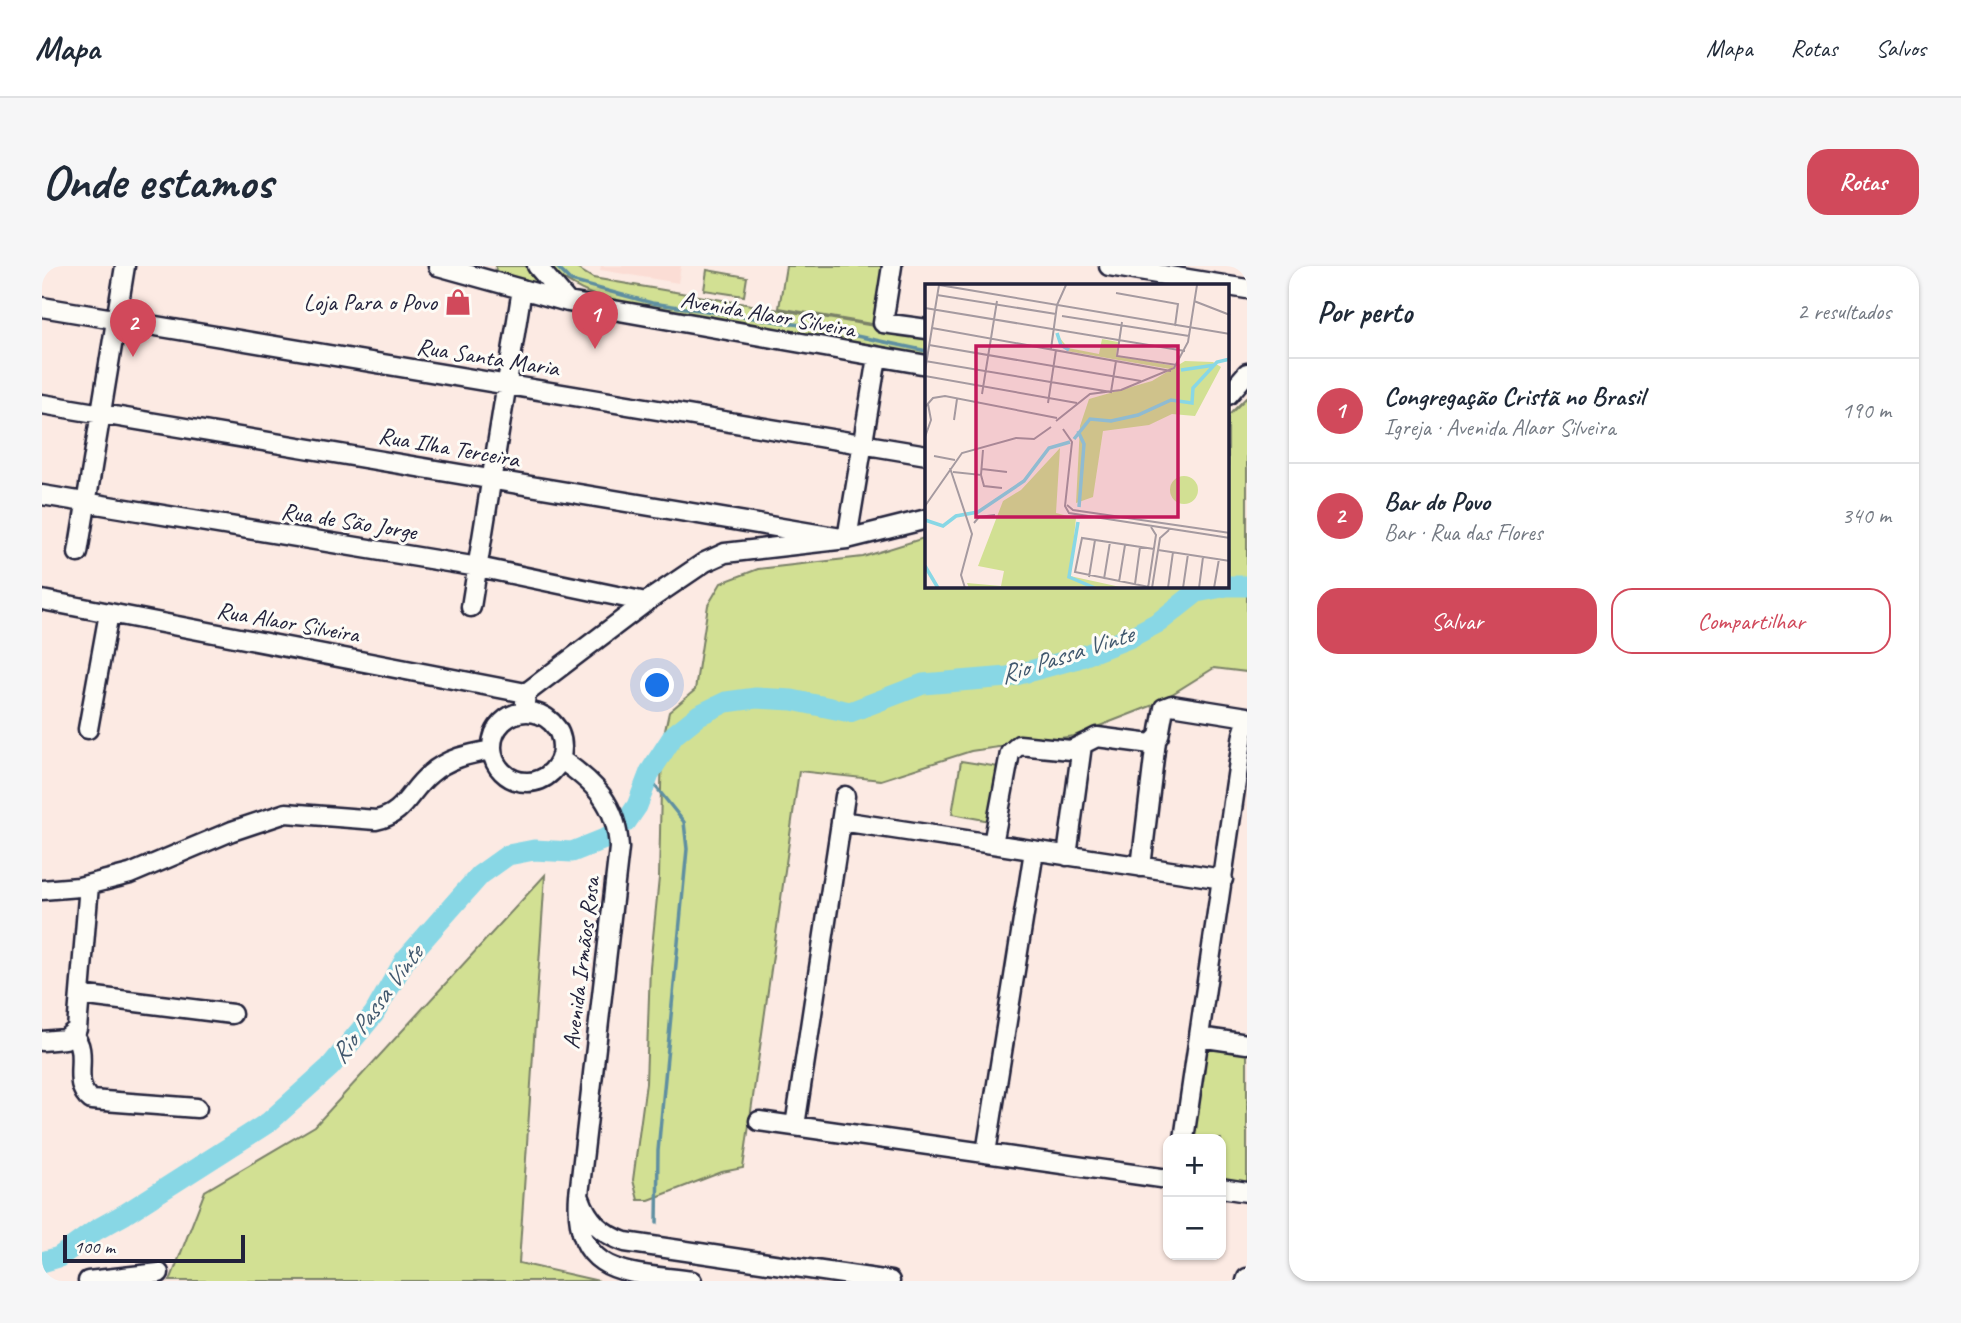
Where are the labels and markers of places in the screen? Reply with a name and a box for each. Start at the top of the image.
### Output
place label: Loja Para o Povo [304,287,439,317]
shop icon: Loja Para o Povo [443,287,473,317]
pin: 1 [572,291,618,349]
pin: 2 [110,299,156,357]

